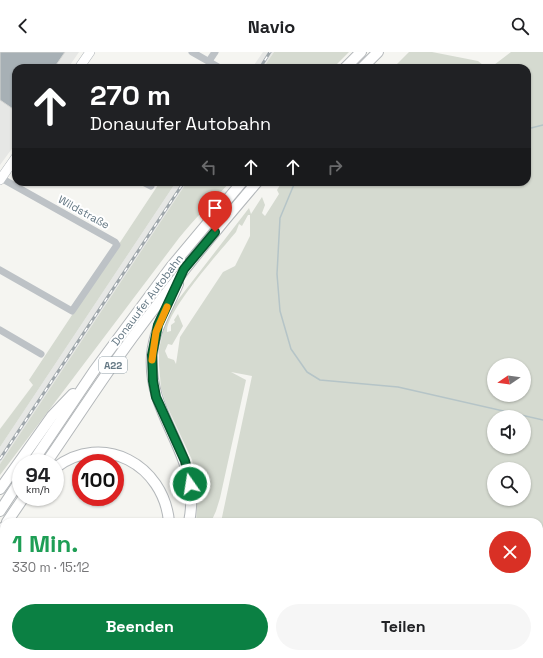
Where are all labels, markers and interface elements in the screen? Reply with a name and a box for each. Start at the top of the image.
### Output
icon: back [12,15,34,37]
text: Navio [248,15,295,38]
icon: search [509,15,531,37]
text: 270 m [90,77,171,113]
icon: ahead [24,80,76,132]
text: Donauufer Autobahn [90,112,271,135]
icon: left [198,156,220,178]
icon: ahead [240,156,262,178]
icon: ahead [282,156,304,178]
icon: right [324,156,346,178]
pin [198,191,232,232]
street label: Wildstraße [56,192,112,232]
icon: arrive [204,197,226,219]
street label: Donauufer Autobahn [108,252,186,348]
road number: A22 [99,357,127,373]
north arrow [487,358,531,402]
map controls [487,358,531,506]
button: sound [487,410,531,454]
speed limit sign: 100 [72,454,124,506]
text: 94 [25,462,51,488]
button: search [487,462,531,506]
position arrow [169,463,211,505]
text: km/h [26,483,50,496]
text: 1 Min. [12,528,78,559]
button: close [489,531,531,573]
text: 330 m · 15:12 [12,559,89,576]
button: Beenden [12,604,268,650]
button: Teilen [276,604,531,650]

